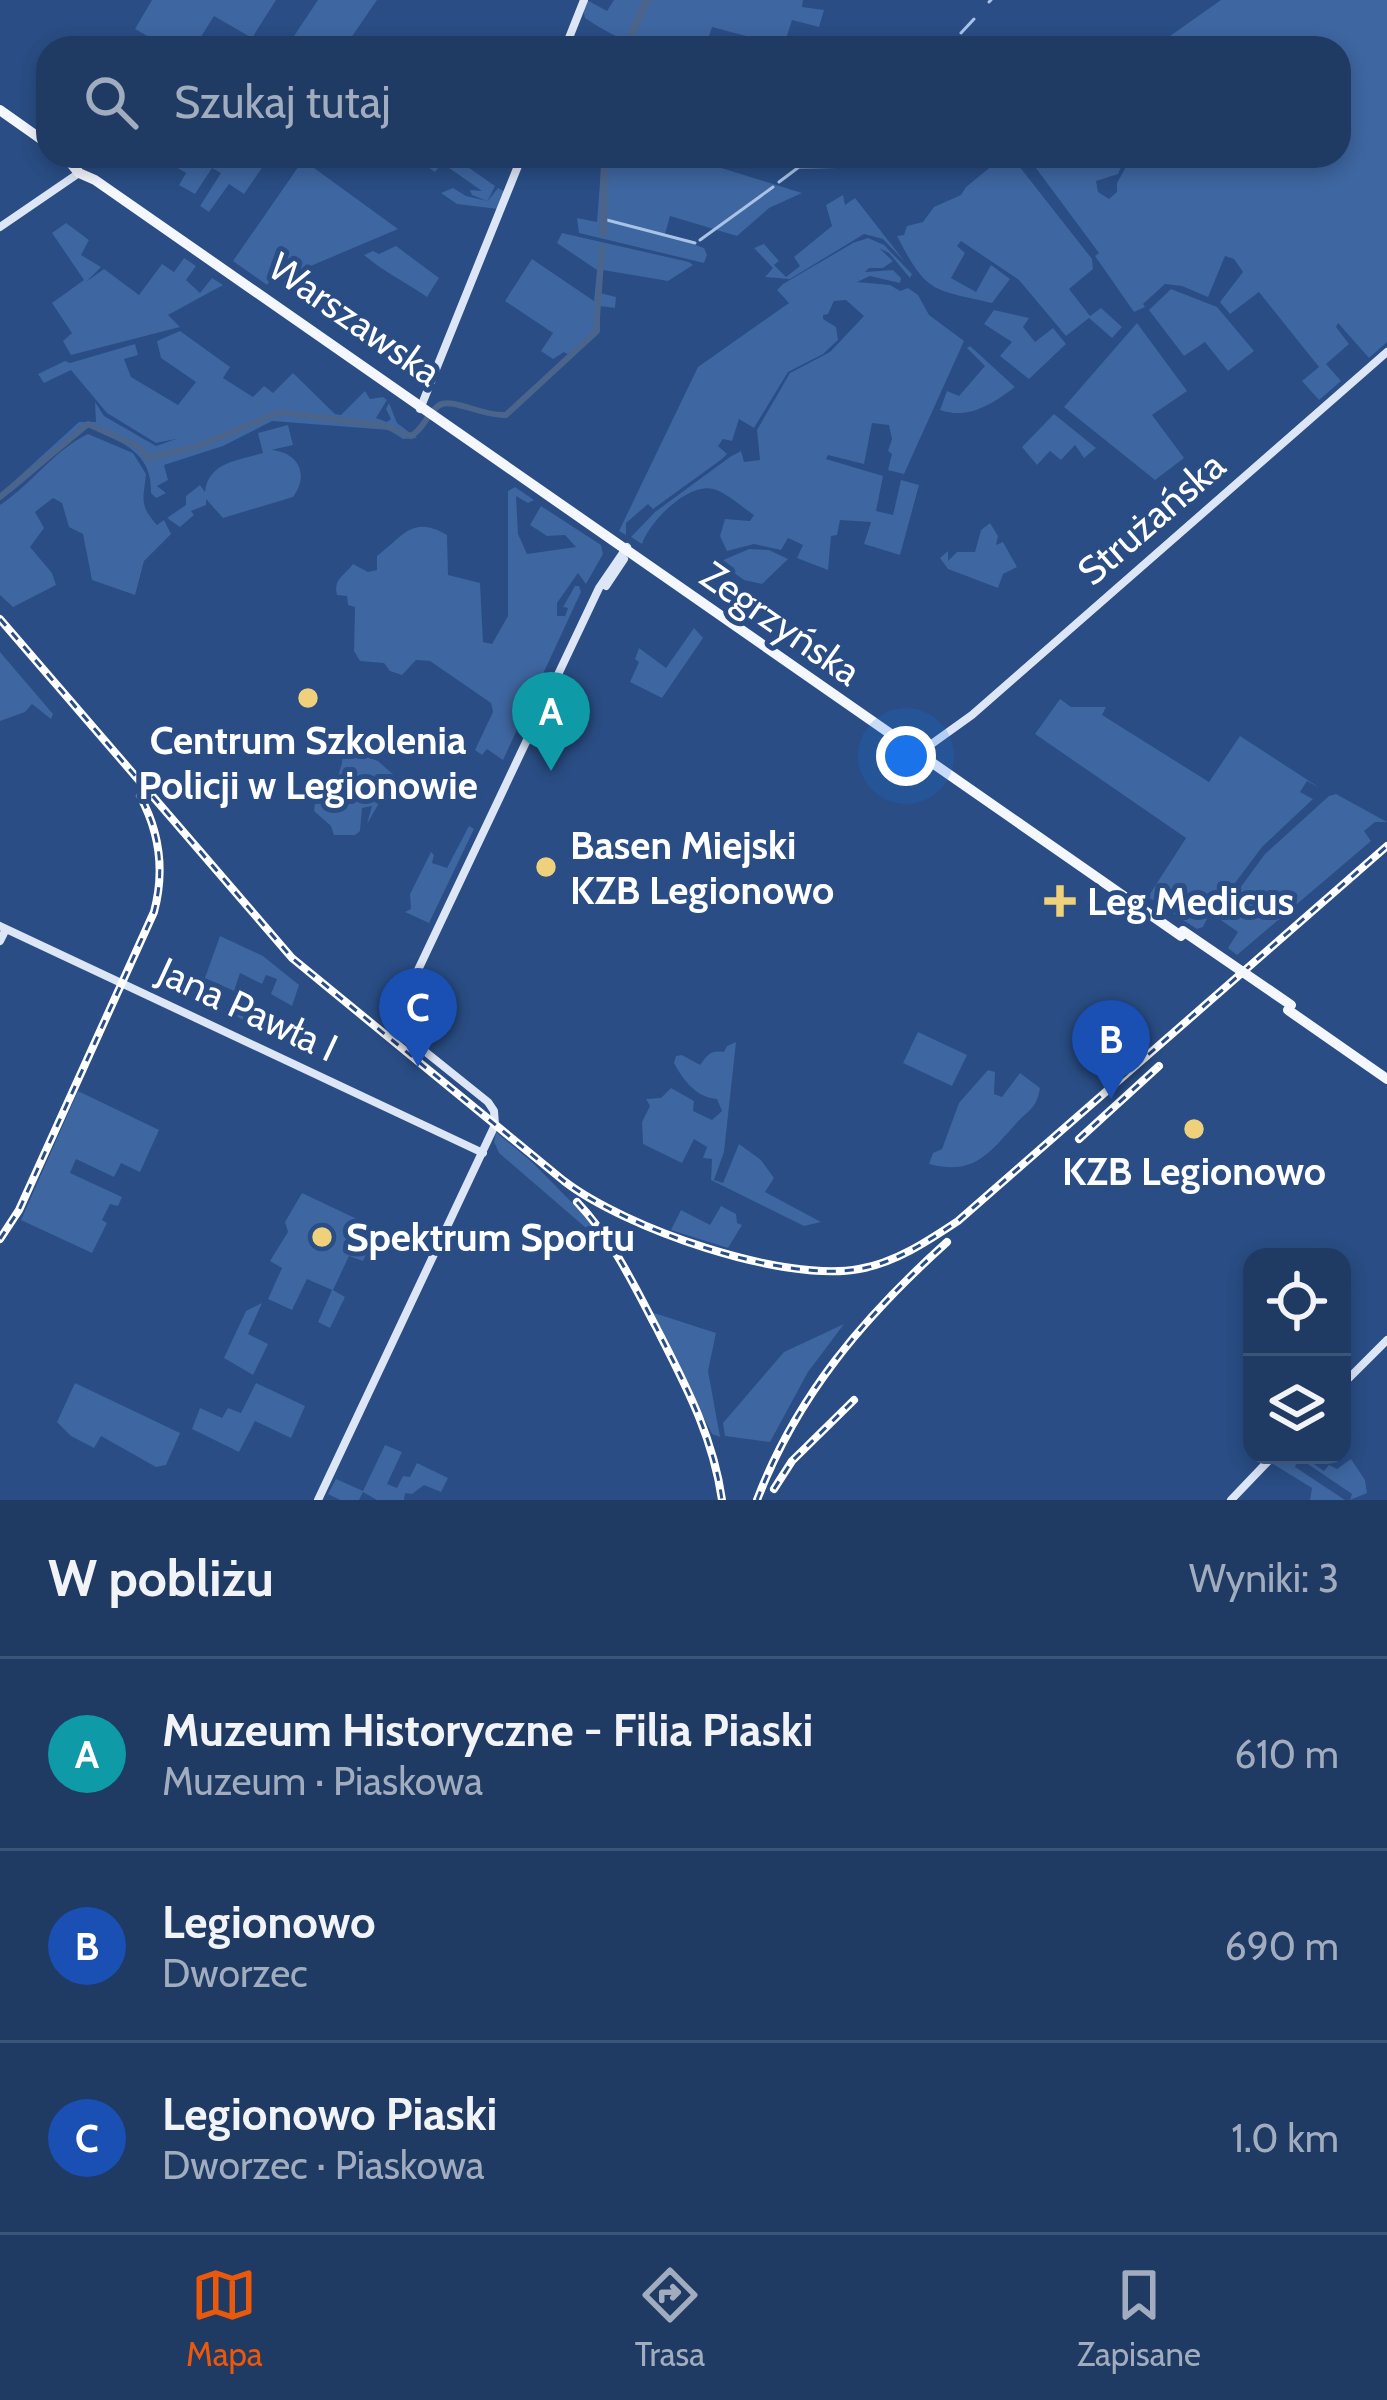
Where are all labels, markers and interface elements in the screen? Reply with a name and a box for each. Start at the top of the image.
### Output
search box [36,36,1351,168]
icon: search [78,69,144,135]
text: Szukaj tutaj [174,75,391,129]
street label: Warszawska [260,242,451,396]
street label: Strużańska [1068,441,1235,595]
street label: Zegrzyńska [692,551,870,696]
pin: A [512,672,590,771]
marker: Centrum Szkolenia Policji w Legionowie [295,685,321,711]
place label: Centrum Szkolenia Policji w Legionowie [138,716,478,809]
your location [876,726,936,786]
place label: Basen Miejski KZB Legionowo [570,821,834,914]
marker: Basen Miejski KZB Legionowo [533,854,559,880]
place label: Leg Medicus [1087,877,1294,925]
marker: Leg Medicus [1044,885,1076,917]
street label: Jana Pawła I [150,946,345,1071]
pin: C [379,968,457,1067]
pin: B [1072,1000,1150,1099]
marker: KZB Legionowo [1181,1116,1207,1142]
place label: KZB Legionowo [1062,1147,1326,1195]
place label: Spektrum Sportu [346,1213,635,1261]
marker: Spektrum Sportu [309,1224,335,1250]
map controls [1243,1248,1351,1464]
button: locate [1243,1248,1351,1356]
button: layers [1243,1356,1351,1464]
text: W pobliżu [48,1547,274,1609]
text: Wyniki: 3 [1189,1554,1339,1602]
text: Muzeum Historyczne - Filia Piaski [162,1703,813,1757]
text: A [75,1730,99,1778]
text: 610 m [1234,1730,1339,1778]
text: Muzeum · Piaskowa [162,1757,483,1805]
text: Legionowo [162,1895,376,1949]
text: B [75,1922,99,1970]
text: 690 m [1224,1922,1339,1970]
text: Dworzec [162,1949,308,1997]
text: Legionowo Piaski [162,2087,497,2141]
text: C [75,2114,99,2162]
text: 1.0 km [1231,2114,1339,2162]
text: Dworzec · Piaskowa [162,2141,485,2189]
tab: Mapa [186,2262,263,2374]
tab: Trasa [635,2262,705,2374]
tab: Zapisane [1077,2262,1201,2374]

